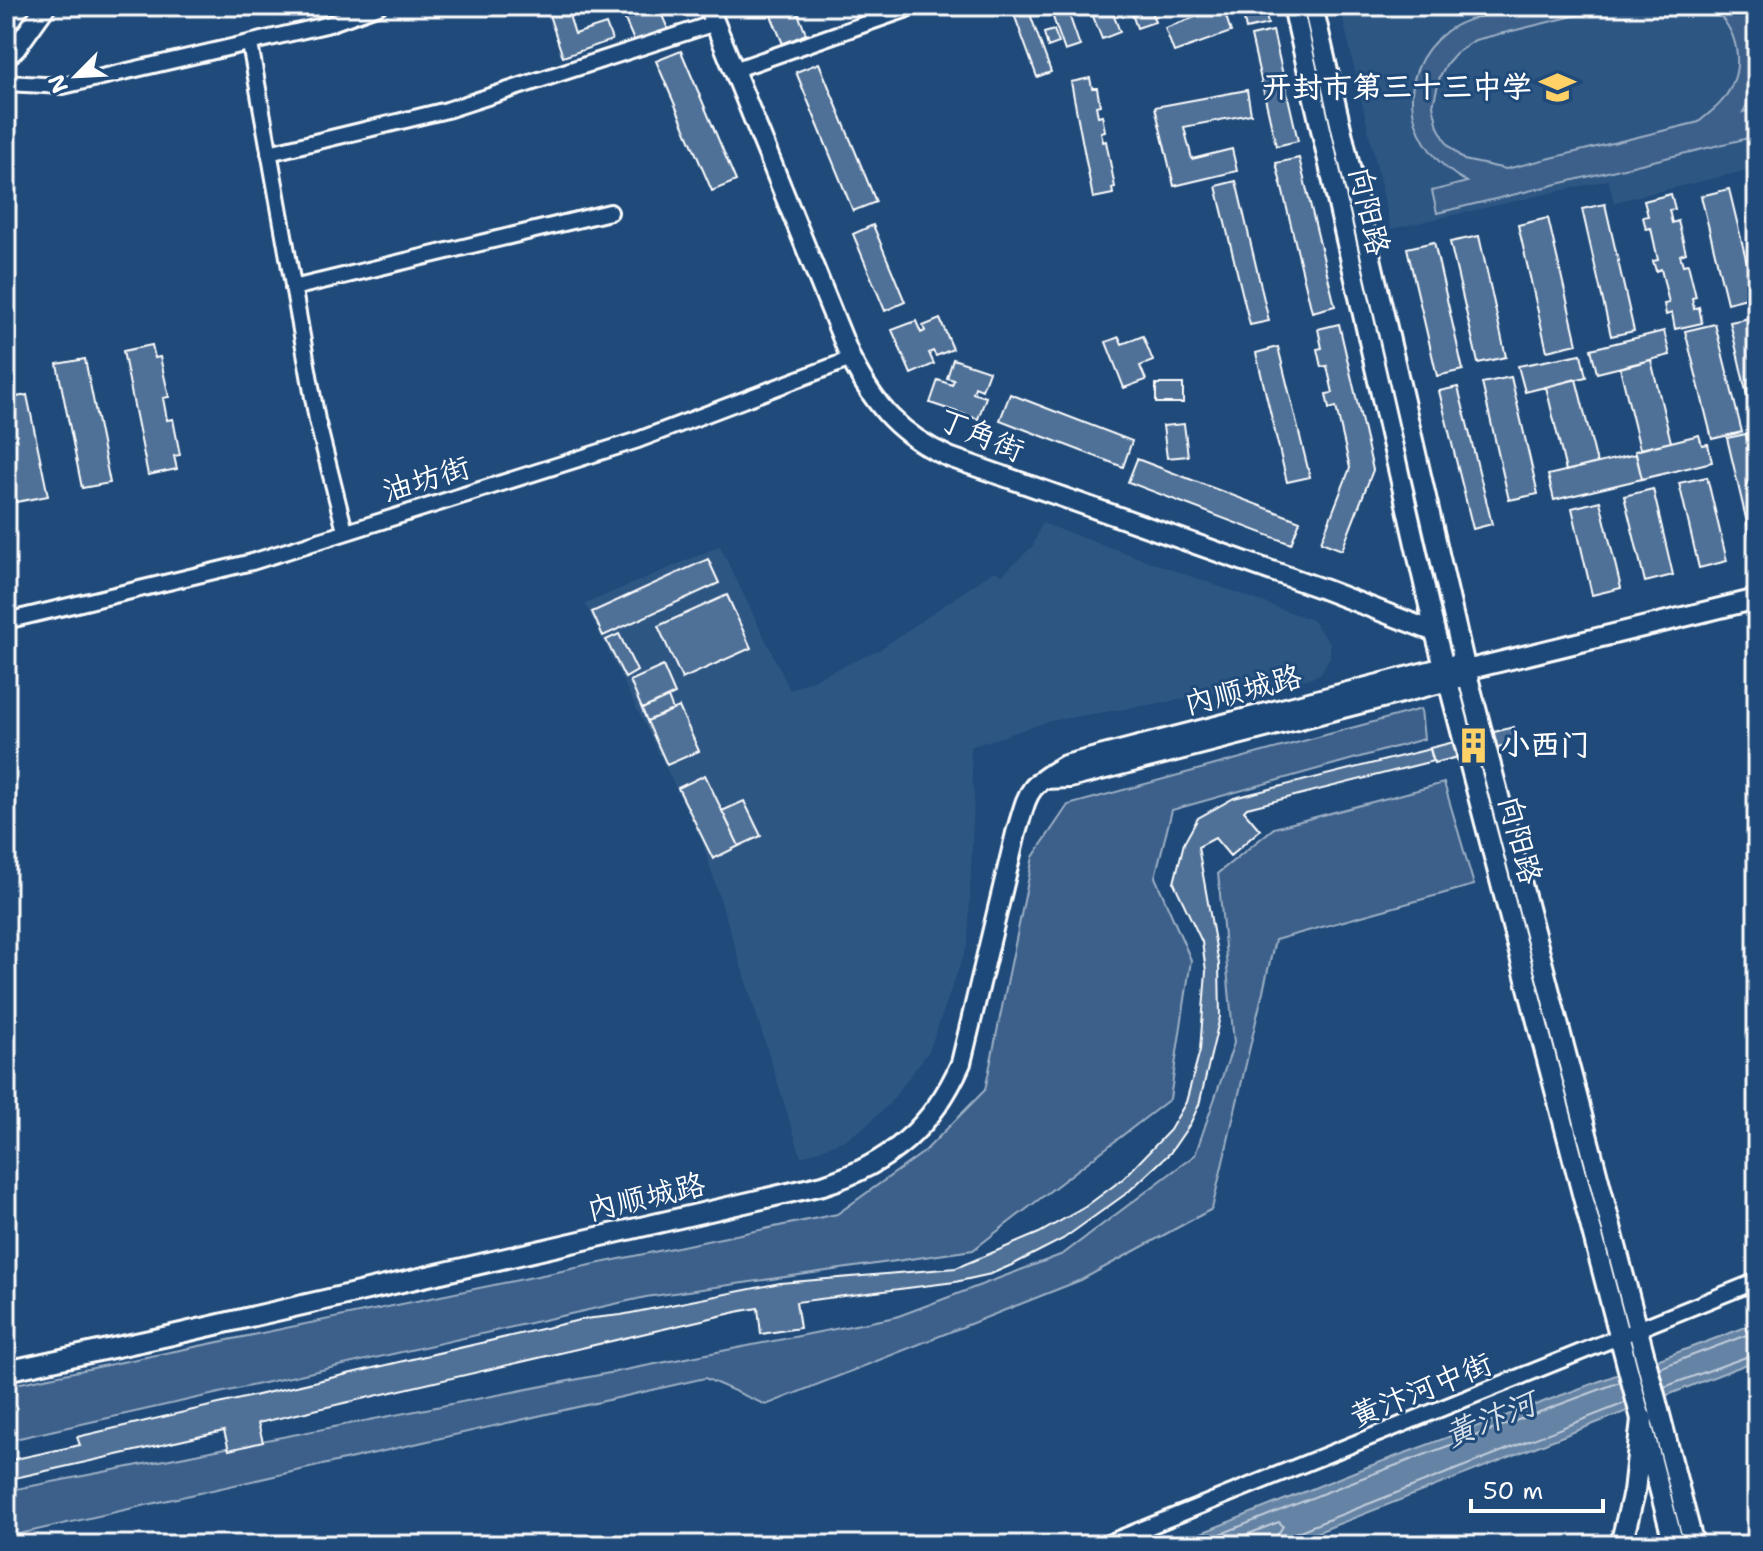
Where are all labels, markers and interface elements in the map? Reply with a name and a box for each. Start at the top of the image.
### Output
north arrow [36,36,116,116]
place label: 开封市第三十三中学 [1262,66,1532,107]
school or university icon: 开封市第三十三中学 [1539,68,1577,106]
text: N [41,70,75,98]
street label: 向阳路 [1339,162,1400,259]
street label: 丁角街 [932,398,1031,471]
street label: 油坊街 [377,446,475,511]
street label: 内顺城路 [1180,655,1306,724]
place label: 小西门 [1500,724,1590,765]
building icon: 小西门 [1455,726,1493,764]
street label: 向阳路 [1489,791,1552,889]
street label: 内顺城路 [583,1163,709,1230]
street label: 黄汴河中街 [1345,1345,1497,1435]
water label: 黄汴河 [1438,1383,1542,1455]
scale bar [1471,1463,1603,1513]
text: 50 m [1483,1475,1543,1507]

